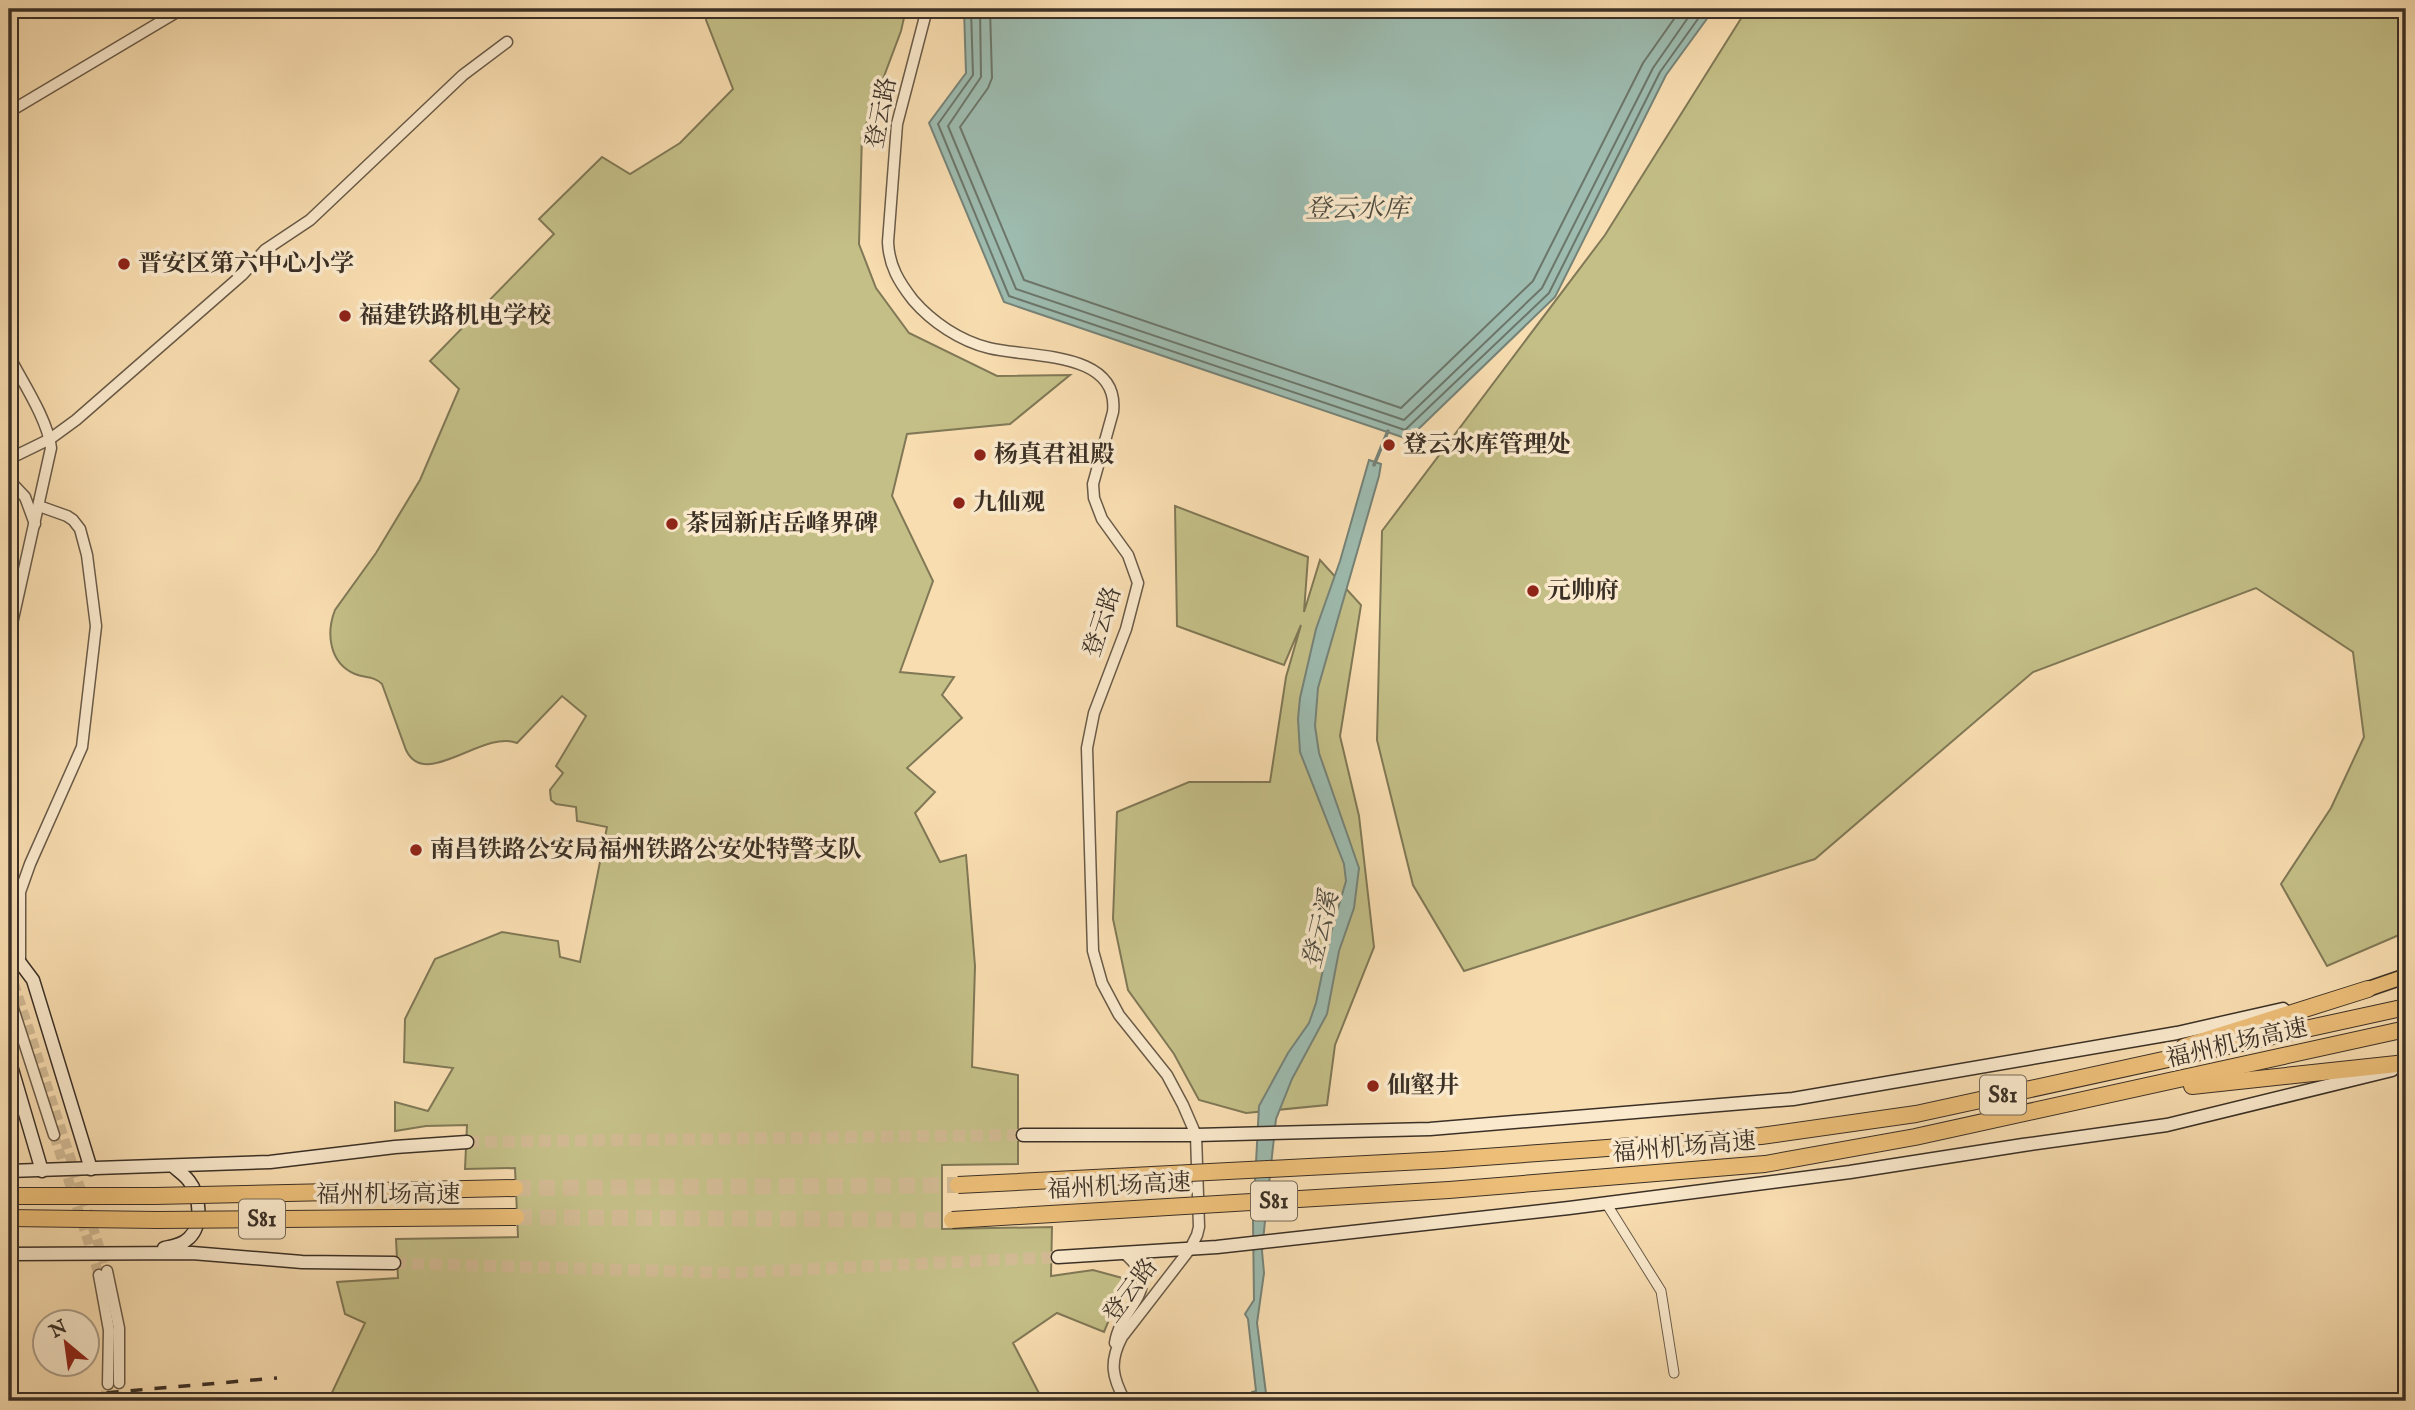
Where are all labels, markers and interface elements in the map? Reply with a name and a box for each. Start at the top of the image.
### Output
street label: 登云路 [860,75,904,151]
water label: 登云水库 [1305,193,1413,226]
place label: 晋安区第六中心小学 [138,249,354,280]
marker: 晋安区第六中心小学 [116,256,132,272]
place label: 福建铁路机电学校 [359,301,551,332]
marker: 福建铁路机电学校 [337,308,353,324]
place label: 登云水库管理处 [1403,430,1571,461]
marker: 登云水库管理处 [1381,437,1397,453]
place label: 杨真君祖殿 [994,440,1115,471]
marker: 杨真君祖殿 [972,447,988,463]
place label: 九仙观 [973,488,1045,519]
marker: 九仙观 [951,495,967,511]
place label: 茶园新店岳峰界碑 [686,509,878,540]
marker: 茶园新店岳峰界碑 [664,516,680,532]
place label: 元帅府 [1547,576,1619,607]
street label: 登云路 [1077,583,1129,661]
marker: 元帅府 [1525,583,1541,599]
place label: 南昌铁路公安局福州铁路公安处特警支队 [430,835,862,866]
marker: 南昌铁路公安局福州铁路公安处特警支队 [408,842,424,858]
water label: 登云溪 [1296,885,1347,972]
street label: 福州机场高速 [2163,1013,2311,1075]
place label: 仙壑井 [1387,1071,1459,1102]
road number: S81 [1980,1076,2026,1114]
marker: 仙壑井 [1365,1078,1381,1094]
street label: 福州机场高速 [1611,1126,1757,1170]
street label: 福州机场高速 [1046,1168,1192,1206]
street label: 福州机场高速 [316,1180,460,1211]
road number: S81 [1251,1182,1297,1220]
road number: S81 [239,1200,285,1238]
street label: 登云路 [1097,1253,1165,1329]
north arrow [32,1308,102,1378]
text: N [45,1315,72,1345]

